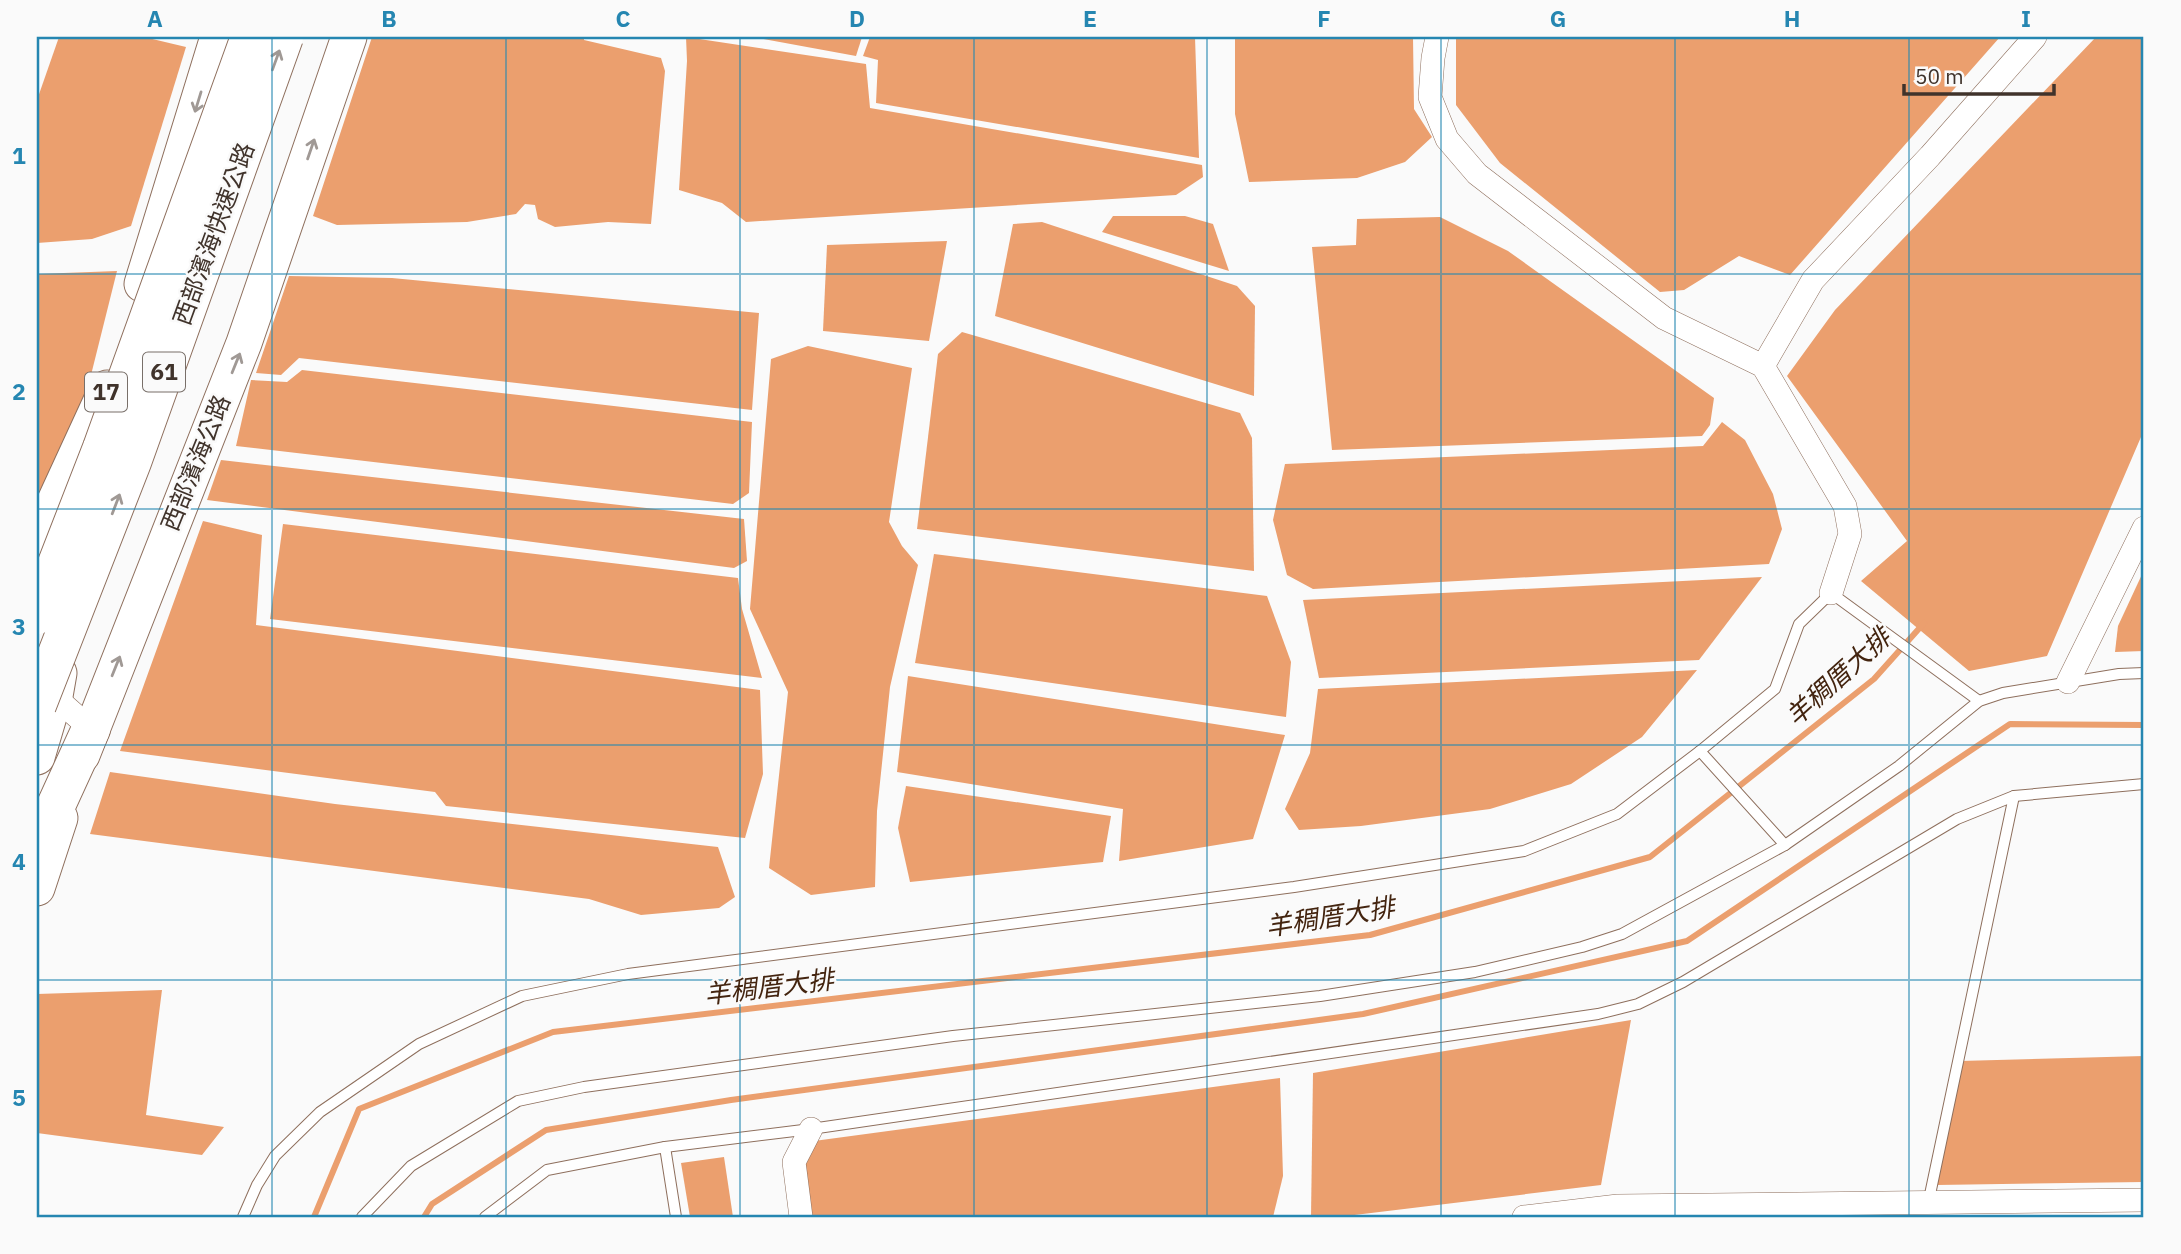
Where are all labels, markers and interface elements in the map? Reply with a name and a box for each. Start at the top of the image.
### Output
text: A [147,3,163,33]
text: B [381,3,397,33]
text: C [616,3,631,33]
text: D [849,3,865,33]
text: E [1083,3,1097,33]
text: F [1317,3,1331,33]
text: G [1550,3,1566,33]
text: H [1784,3,1800,33]
text: I [2021,3,2031,33]
one-way arrow [271,49,283,71]
scale bar [1904,52,2055,96]
text: 50 m [1915,62,1964,90]
one-way arrow [191,91,204,113]
street label: 西部濱海快速公路 [165,138,261,329]
one-way arrow [306,138,318,160]
text: 1 [12,140,26,170]
road number: 61 [143,352,185,392]
one-way arrow [230,353,243,375]
road number: 17 [85,372,127,412]
text: 2 [12,376,26,406]
street label: 西部濱海公路 [153,390,237,535]
one-way arrow [110,494,123,516]
text: 3 [12,611,26,641]
water label: 羊稠厝大排 [1778,618,1899,732]
one-way arrow [110,656,123,677]
text: 4 [12,846,26,876]
water label: 羊稠厝大排 [1263,889,1400,943]
water label: 羊稠厝大排 [702,961,838,1011]
text: 5 [12,1082,26,1112]

